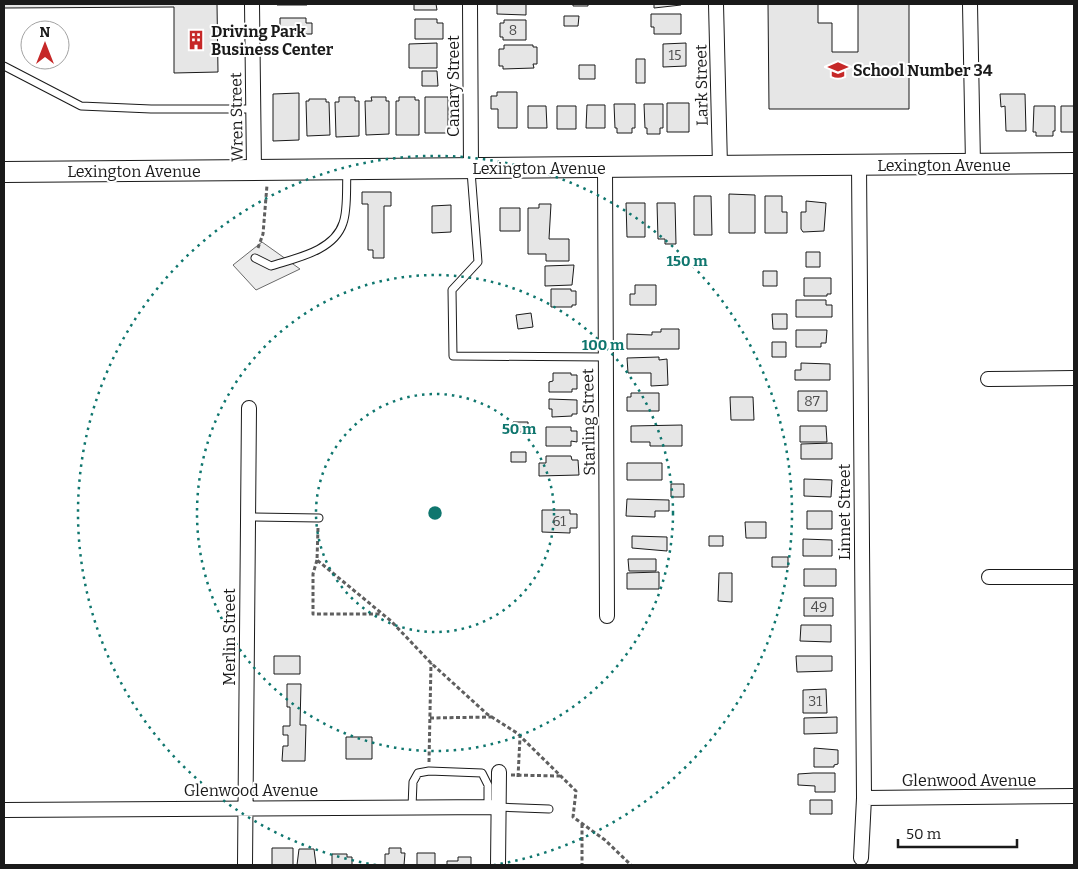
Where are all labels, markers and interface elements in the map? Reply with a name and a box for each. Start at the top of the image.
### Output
north arrow [20,20,70,70]
place label: Driving Park Business Center [211,22,334,59]
house number: 8 [509,22,517,39]
text: N [40,24,51,41]
building icon: Driving Park Business Center [185,29,207,51]
street label: Canary Street [444,35,463,137]
street label: Lark Street [691,44,712,126]
house number: 15 [668,47,682,64]
school or university icon: School Number 34 [827,59,849,81]
place label: School Number 34 [853,61,993,80]
street label: Wren Street [226,72,247,162]
street label: Lexington Avenue [877,156,1011,175]
street label: Lexington Avenue [472,159,606,178]
street label: Lexington Avenue [67,162,201,181]
text: 150 m [666,252,708,270]
text: 100 m [582,336,625,354]
street label: Starling Street [578,368,599,476]
house number: 87 [804,393,820,410]
text: 50 m [502,420,537,438]
street label: Linnet Street [835,464,854,560]
centre of rings [426,504,444,522]
house number: 61 [552,513,566,530]
street label: Merlin Street [220,588,239,686]
house number: 49 [811,599,827,616]
house number: 31 [808,693,822,710]
street label: Glenwood Avenue [902,771,1036,790]
street label: Glenwood Avenue [184,781,318,800]
scale bar [898,816,1017,848]
text: 50 m [906,825,942,843]

